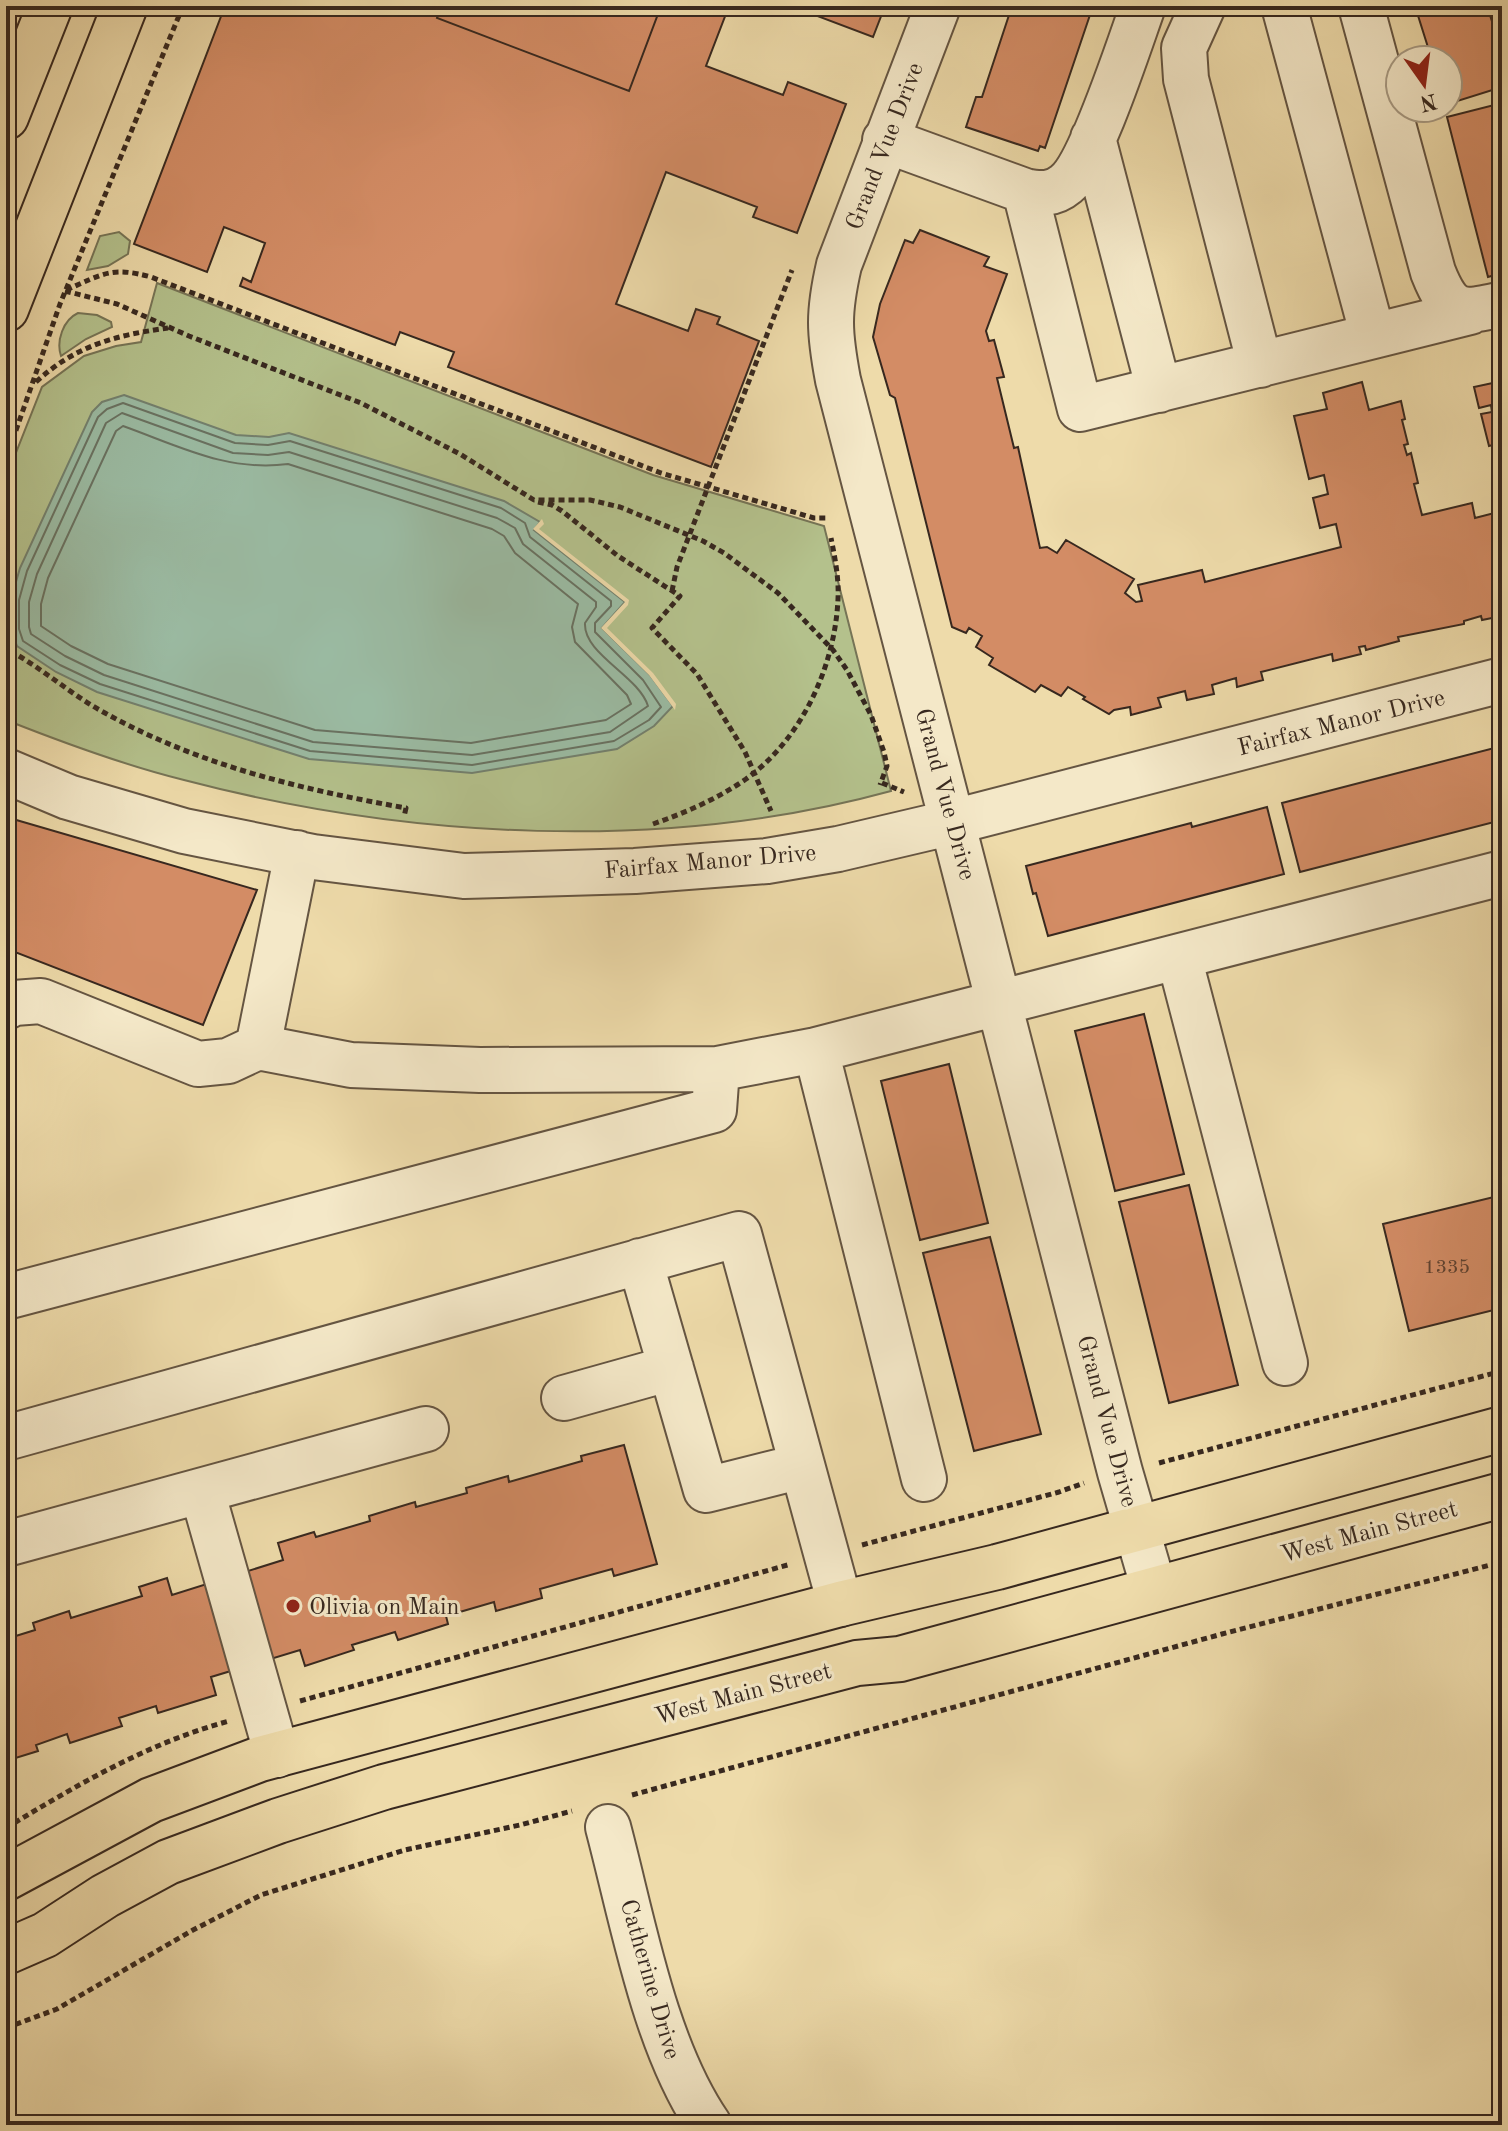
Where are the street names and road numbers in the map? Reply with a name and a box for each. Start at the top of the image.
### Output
street label: Grand Vue Drive [843,60,929,234]
street label: Fairfax Manor Drive [1235,687,1448,761]
street label: Grand Vue Drive [910,706,979,883]
street label: Fairfax Manor Drive [603,842,817,884]
street label: Grand Vue Drive [1072,1333,1141,1510]
street label: West Main Street [1279,1498,1460,1568]
street label: West Main Street [653,1660,834,1730]
street label: Catherine Drive [615,1897,683,2062]

